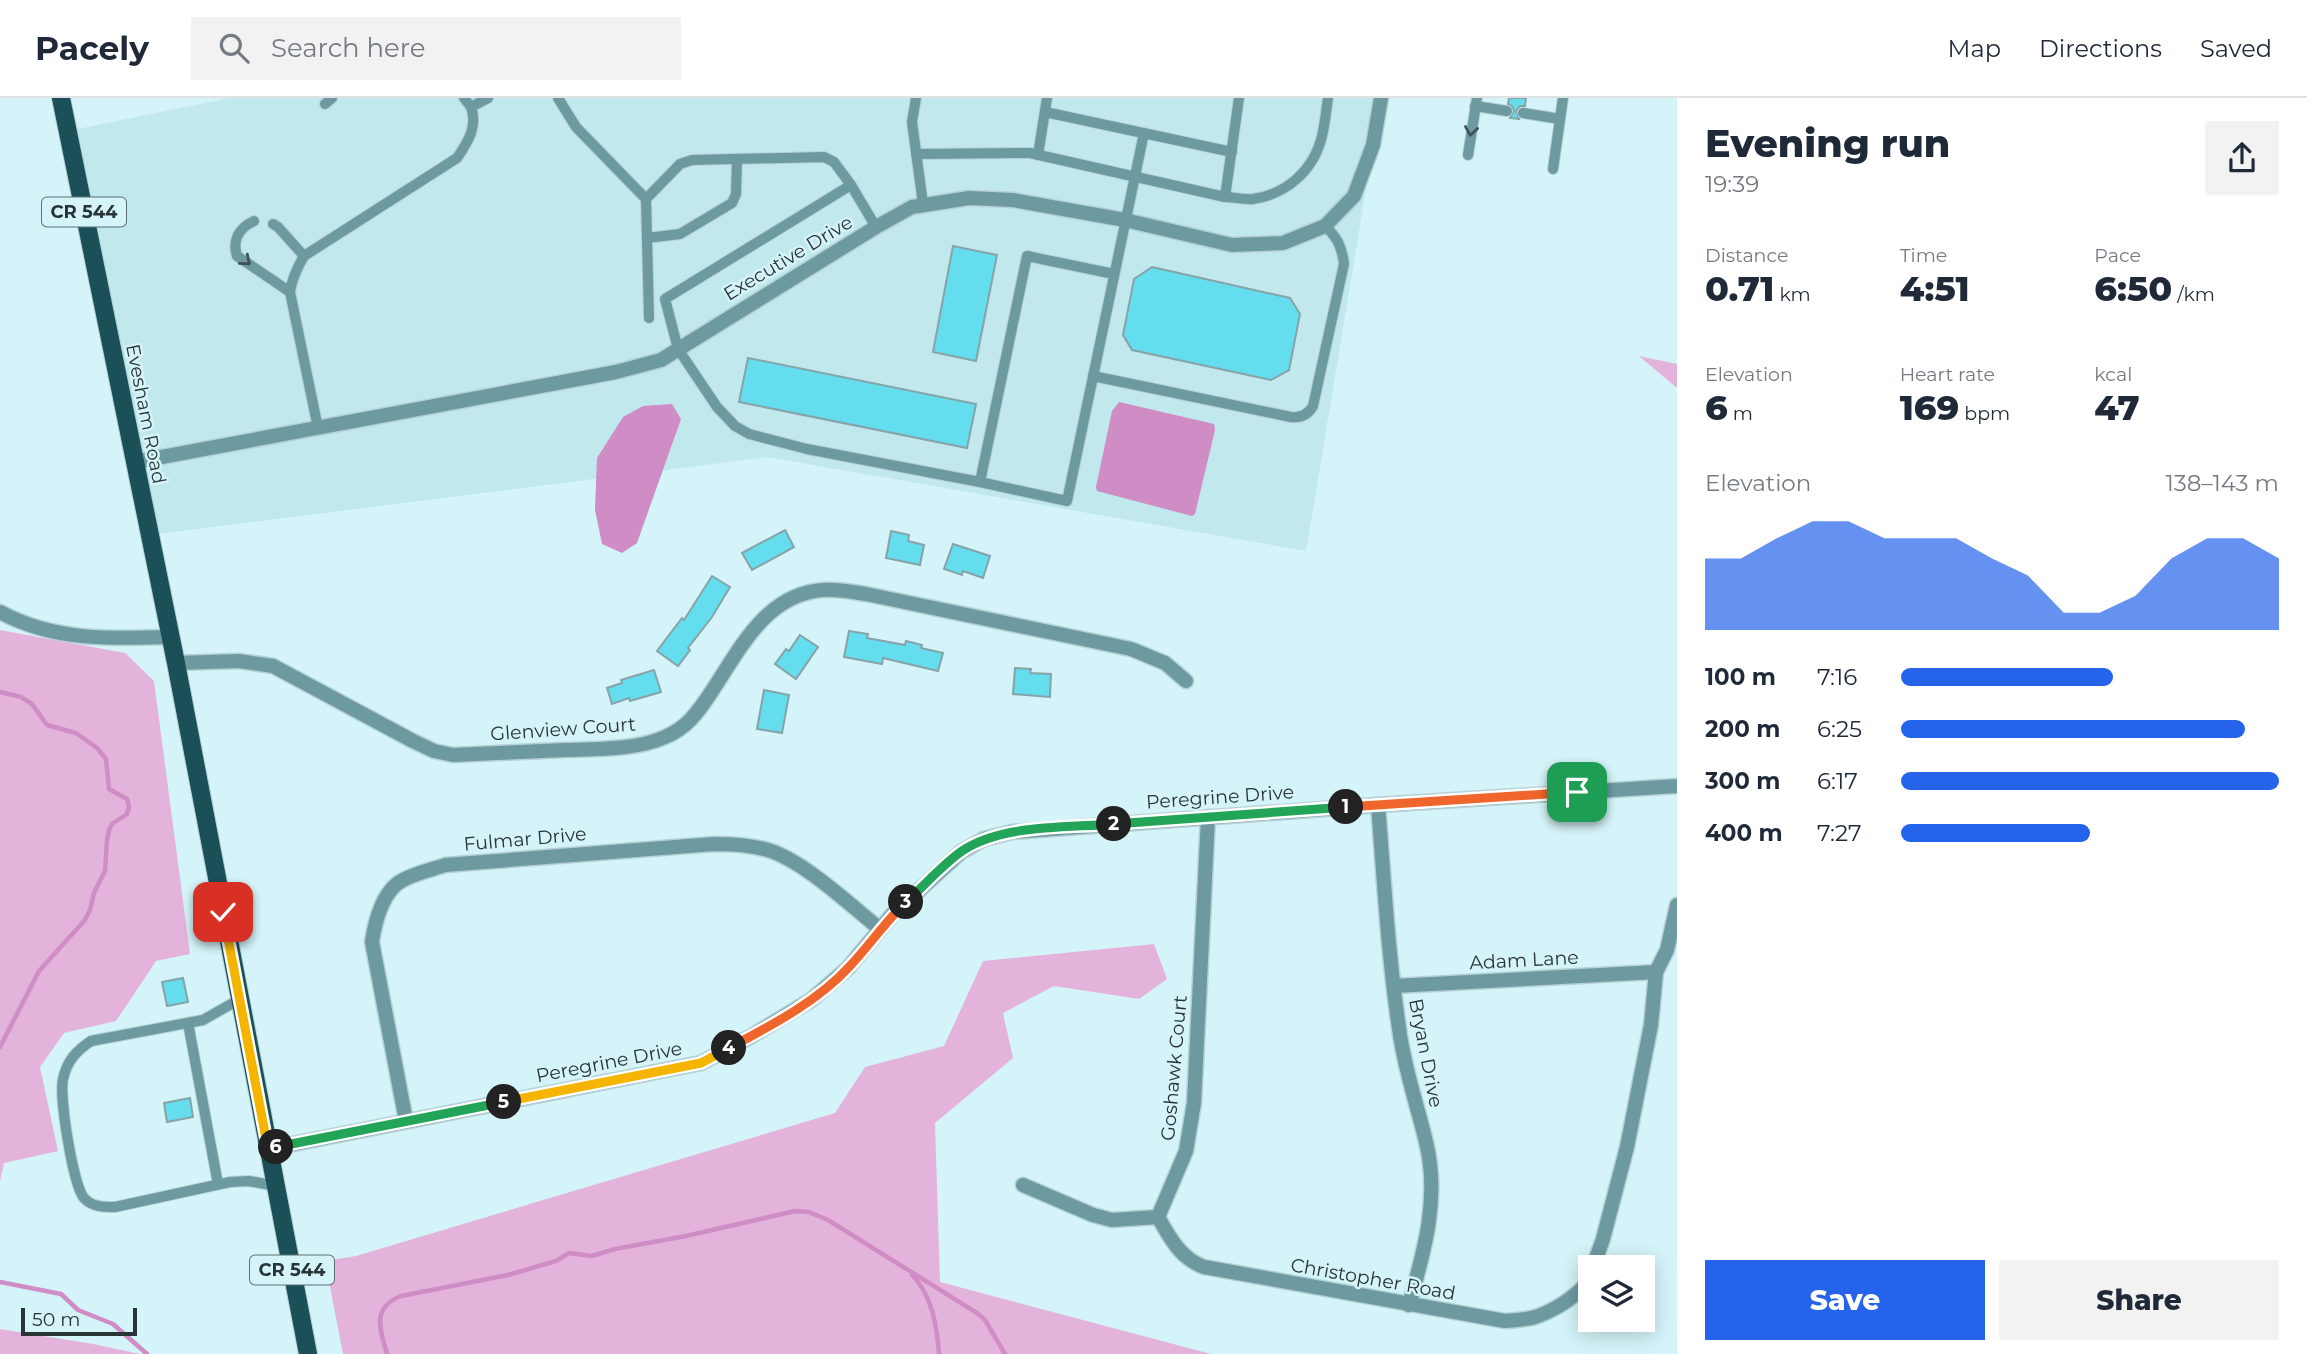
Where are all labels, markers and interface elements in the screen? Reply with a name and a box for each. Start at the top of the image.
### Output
search box [191,17,681,80]
text: Pacely [35,28,149,68]
icon: search [215,29,253,67]
text: Search here [271,32,426,64]
text: Map [1948,34,2001,63]
text: Directions [2039,34,2162,63]
text: Saved [2200,34,2272,63]
text: Evening run [1705,120,1950,167]
button: share [2205,121,2279,195]
one-way arrow [1464,125,1479,137]
text: 19:39 [1705,170,1759,198]
road number: CR 544 [42,198,126,226]
street label: Executive Drive [719,210,857,306]
text: Distance [1705,244,1788,267]
text: Time [1900,244,1947,267]
text: Pace [2094,244,2141,267]
one-way arrow [238,253,251,266]
text: 0.71 [1705,267,1774,310]
text: 4:51 [1900,267,1970,310]
text: 6:50 [2094,267,2172,310]
text: km [1774,283,1811,306]
text: /km [2172,283,2215,306]
street label: Evesham Road [121,342,171,486]
text: Elevation [1705,363,1793,386]
text: Heart rate [1900,363,1995,386]
text: kcal [2094,363,2132,386]
text: 6 [1705,386,1728,429]
text: 169 [1900,386,1959,429]
text: 47 [2094,386,2140,429]
text: m [1728,402,1753,425]
text: bpm [1959,402,2010,425]
text: Elevation [1705,469,1811,497]
text: 138–143 m [2165,469,2279,497]
text: 100 m [1705,663,1776,691]
text: 7:16 [1817,663,1857,691]
street label: Glenview Court [490,712,637,746]
text: 200 m [1705,715,1780,743]
text: 6:25 [1817,715,1862,743]
pin [1547,762,1607,822]
text: 300 m [1705,767,1781,795]
text: 6:17 [1817,767,1858,795]
icon: arrive [1558,773,1596,811]
street label: Peregrine Drive [1145,780,1295,814]
pin: 1 [1328,790,1364,824]
text: 1 [1342,795,1349,818]
pin: 2 [1096,806,1132,842]
text: 2 [1108,812,1119,835]
text: 400 m [1705,819,1783,847]
text: 7:27 [1817,819,1862,847]
street label: Fulmar Drive [463,822,587,856]
pin [193,882,253,942]
pin: 3 [888,884,923,920]
text: 3 [900,890,911,913]
icon: check [204,893,242,931]
street label: Adam Lane [1469,946,1579,974]
street label: Goshawk Court [1156,994,1192,1142]
street label: Bryan Drive [1404,997,1448,1109]
pin: 4 [712,1030,746,1066]
text: 4 [722,1036,735,1059]
street label: Peregrine Drive [534,1037,684,1087]
pin: 5 [486,1084,522,1119]
text: 5 [498,1090,509,1113]
pin: 6 [258,1130,294,1164]
text: 6 [269,1135,282,1158]
street label: Christopher Road [1289,1253,1457,1305]
road number: CR 544 [250,1255,334,1284]
map controls [1578,1255,1655,1332]
button: layers [1578,1255,1655,1332]
button: Save [1705,1260,1985,1340]
button: Share [1999,1260,2279,1340]
scale bar [21,1305,136,1337]
text: 50 m [32,1308,80,1331]

